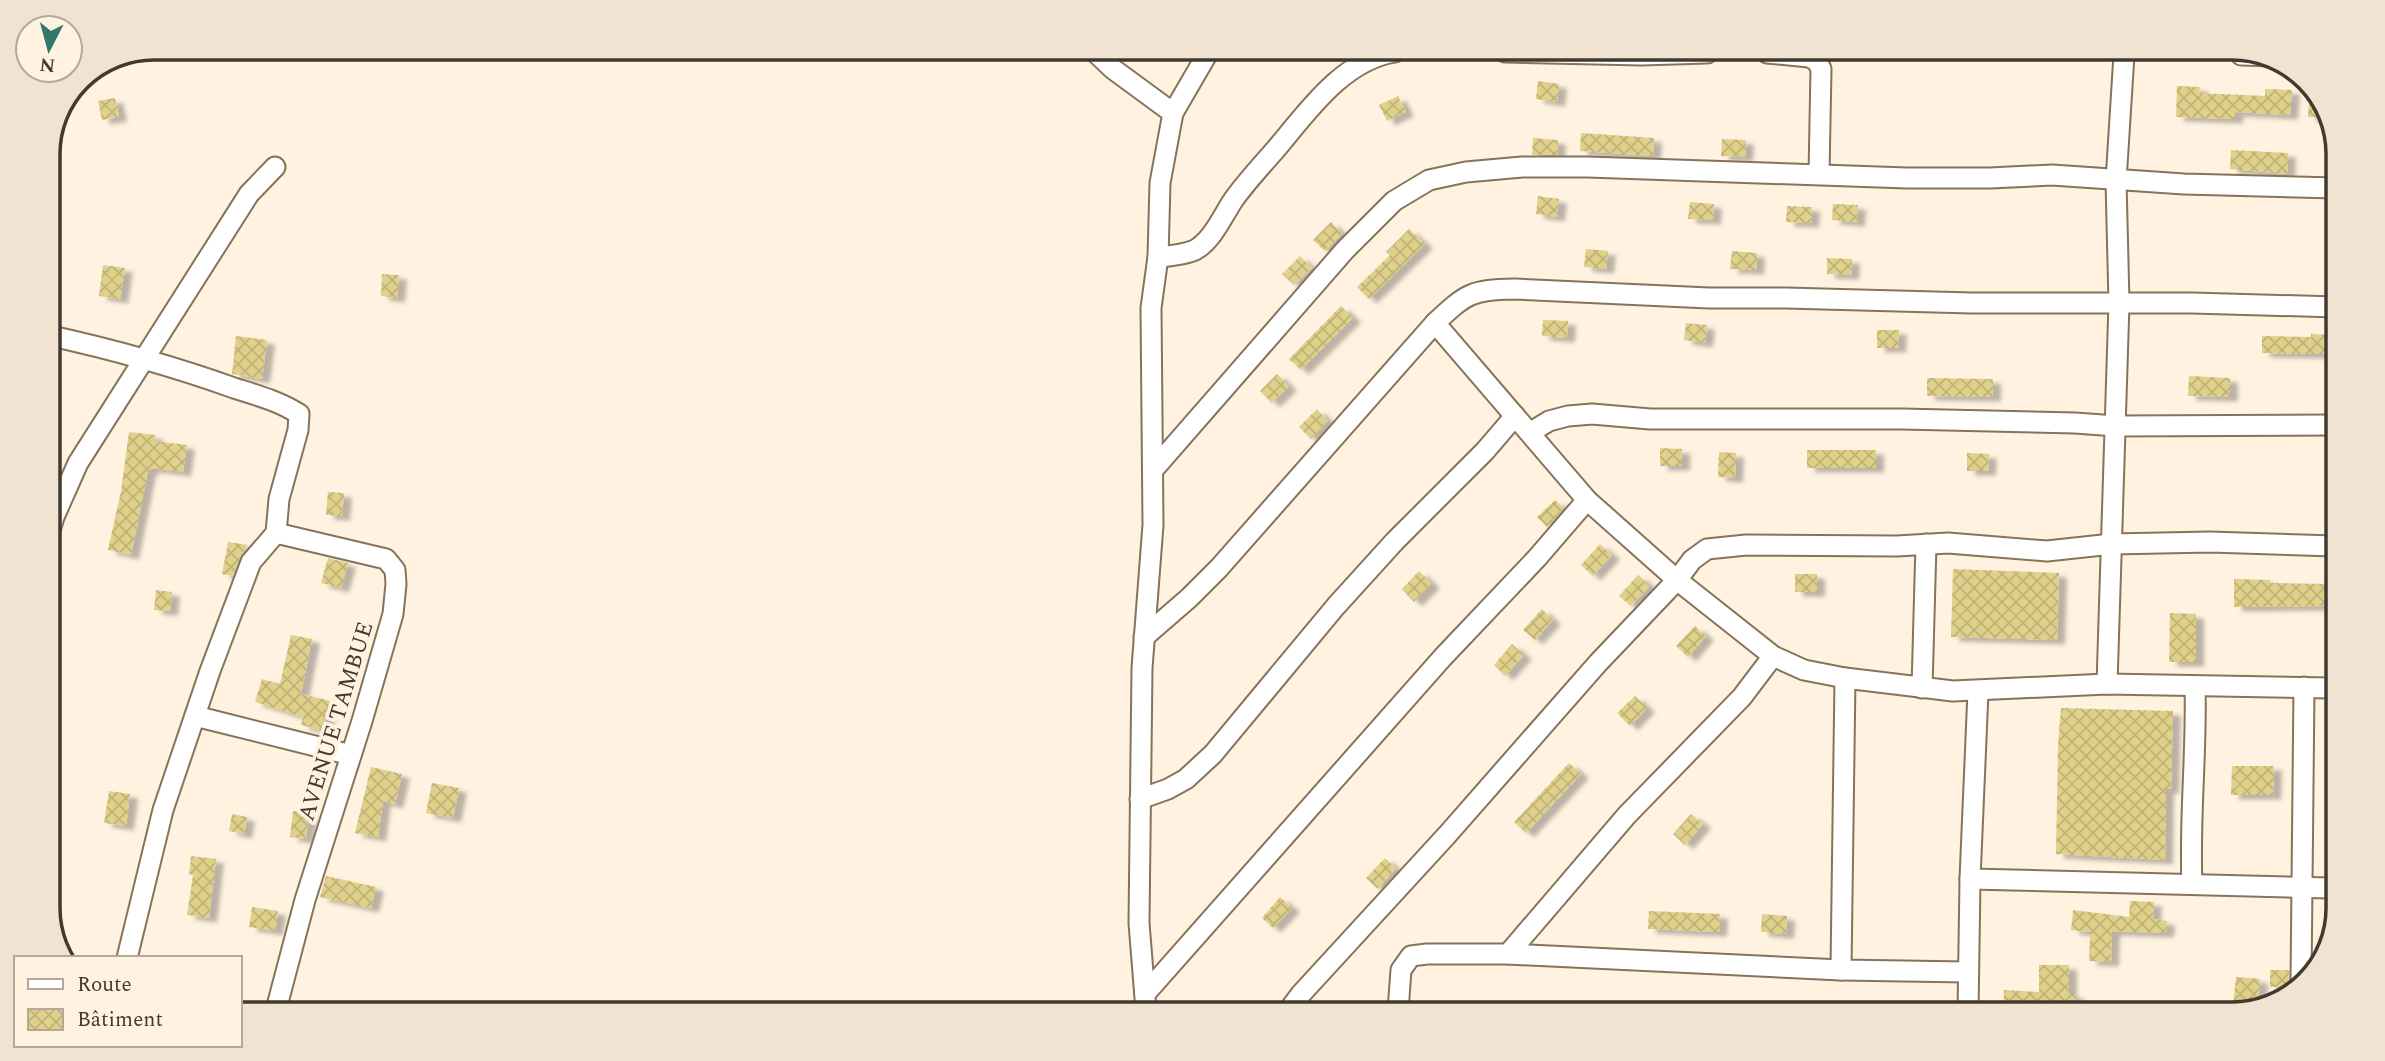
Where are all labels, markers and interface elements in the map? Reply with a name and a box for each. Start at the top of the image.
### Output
north arrow [14,14,84,84]
text: N [38,49,57,80]
street label: AVENUE TAMBUE [289,617,383,826]
legend [14,956,242,1047]
text: Route [77,969,132,1001]
text: Bâtiment [77,1004,163,1036]

